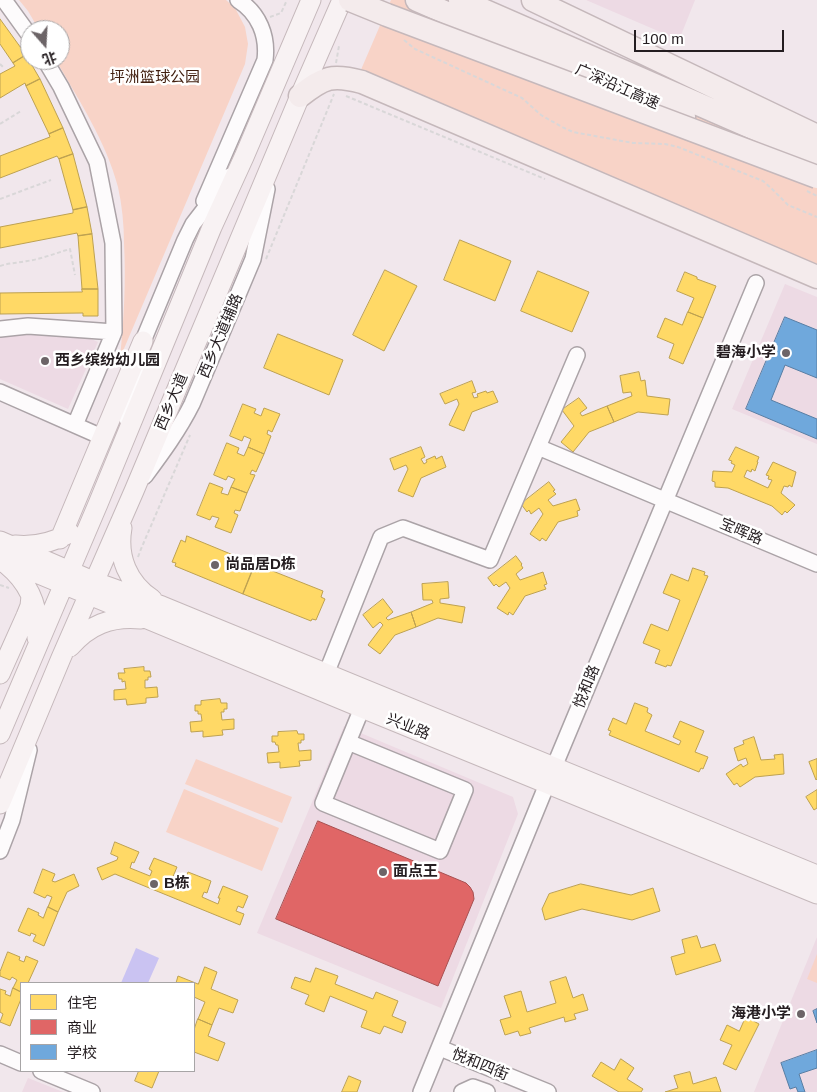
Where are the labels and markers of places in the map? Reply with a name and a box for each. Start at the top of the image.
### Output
place label: 碧海小学 [716,344,776,362]
marker: 碧海小学 [780,347,792,359]
place label: 西乡缤纷幼儿园 [55,352,160,370]
marker: 西乡缤纷幼儿园 [39,355,51,367]
place label: 尚品居D栋 [225,556,296,574]
marker: 尚品居D栋 [209,559,221,571]
place label: 面点王 [393,863,438,881]
marker: 面点王 [377,866,389,878]
place label: B栋 [164,875,190,893]
marker: B栋 [148,878,160,890]
place label: 海港小学 [731,1005,791,1023]
marker: 海港小学 [795,1008,807,1020]

